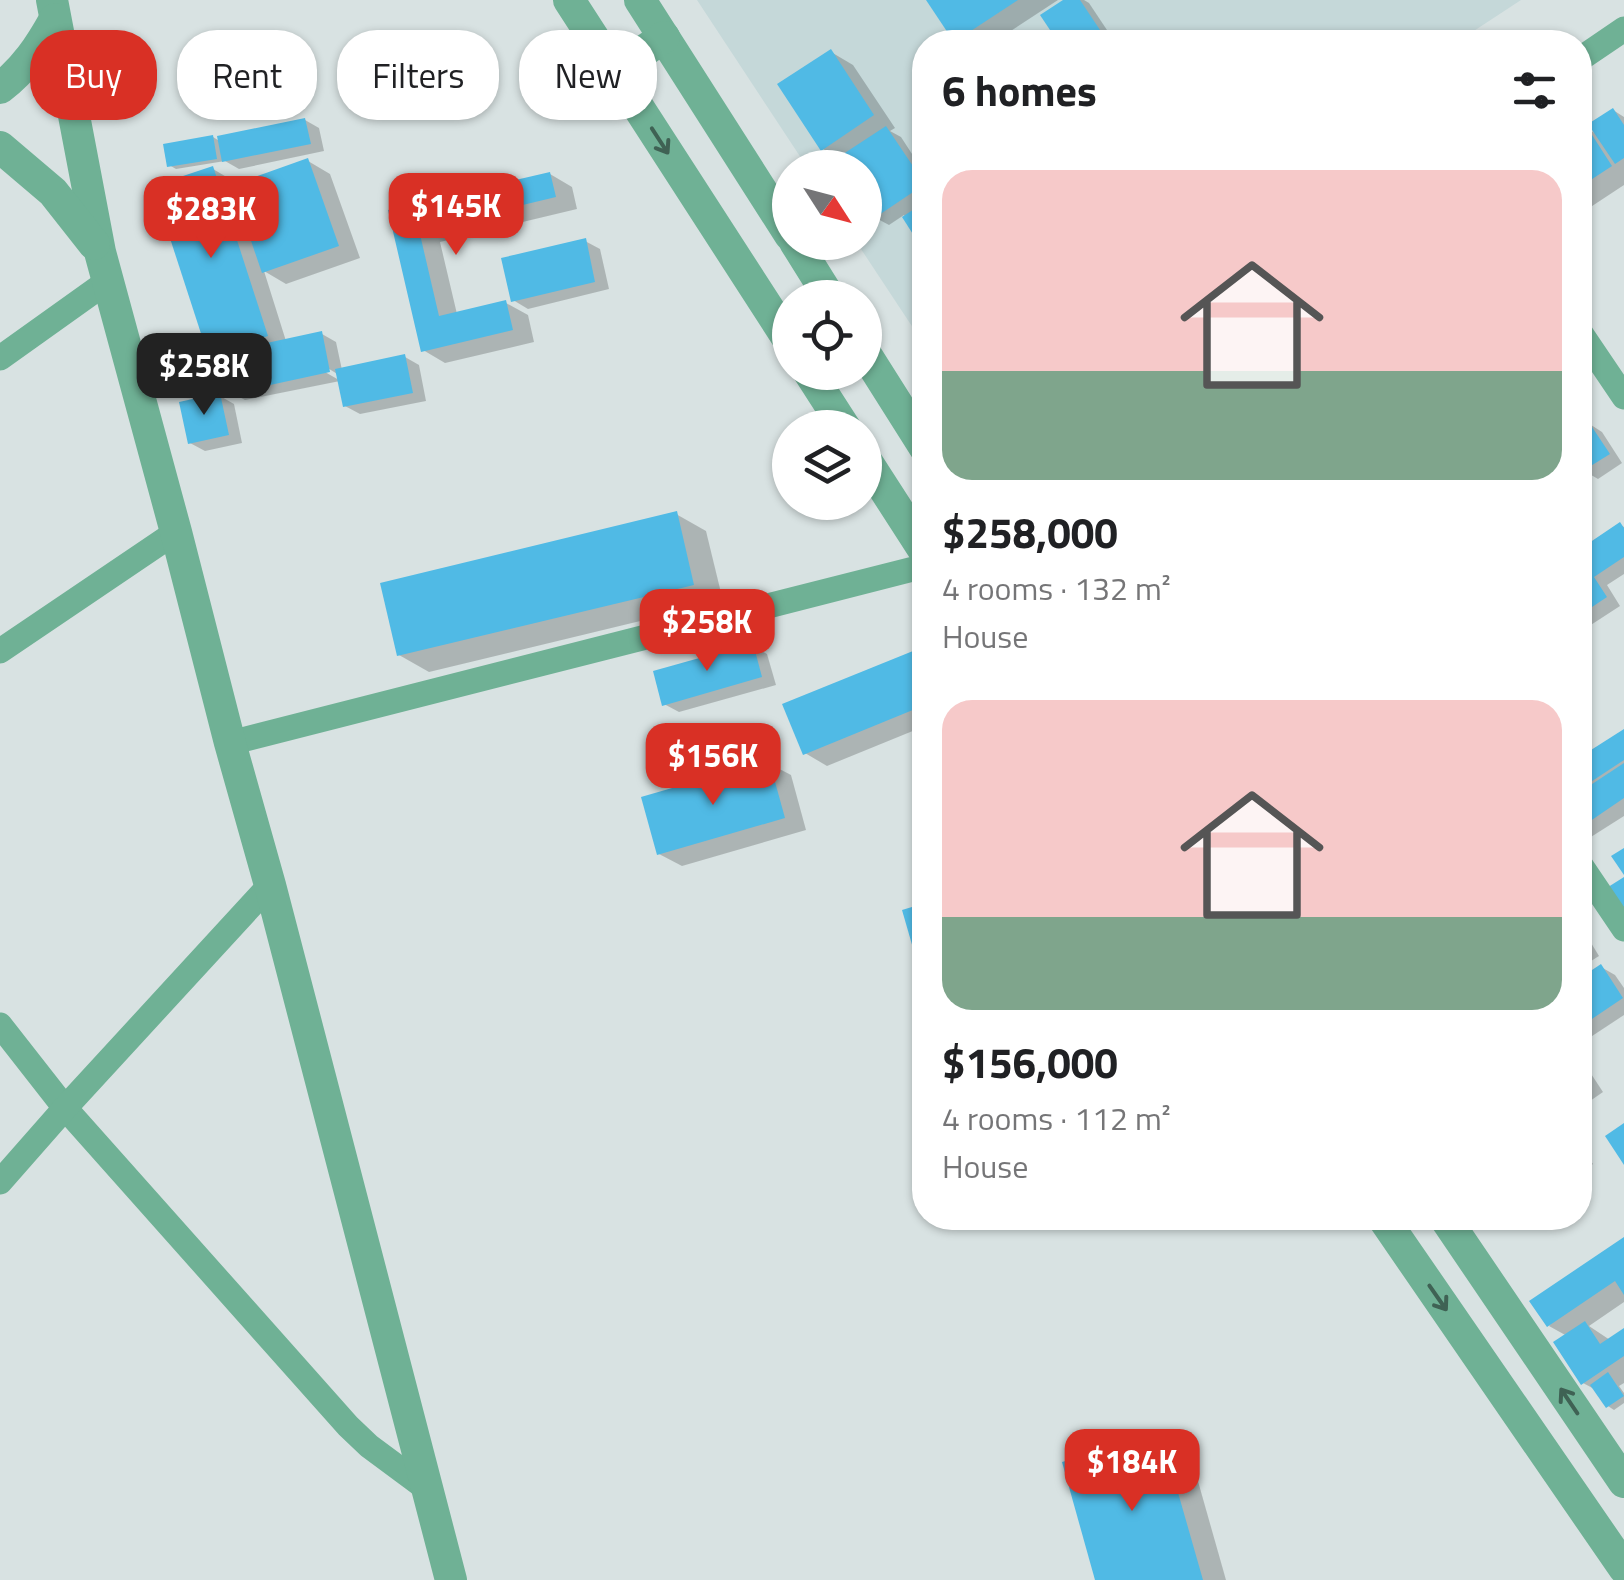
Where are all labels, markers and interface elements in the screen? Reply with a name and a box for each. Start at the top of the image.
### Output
chip: Buy [30,30,157,120]
chip: Rent [177,30,317,120]
chip: Filters [337,30,499,120]
chip: New [519,30,657,120]
text: 6 homes [942,58,1097,122]
icon: filters [1507,63,1562,118]
one-way arrow [650,126,671,154]
north arrow [772,150,882,260]
map controls [772,150,882,520]
pin: $145K [386,173,526,258]
pin: $283K [141,176,281,261]
text: $145K [411,181,501,229]
text: $283K [166,184,256,232]
icon: home [1162,235,1342,415]
button: locate [772,280,882,390]
pin: $258K [134,333,274,418]
text: $258K [159,341,249,389]
button: layers [772,410,882,520]
text: $258,000 [942,500,1118,564]
text: 4 rooms · 132 m² [942,564,1171,612]
pin: $258K [637,589,777,674]
text: $258K [662,597,752,645]
text: House [942,612,1028,660]
pin: $156K [643,723,783,808]
text: $156K [668,731,758,779]
icon: home [1162,765,1342,945]
text: $156,000 [942,1030,1118,1094]
text: 4 rooms · 112 m² [942,1094,1171,1142]
text: House [942,1142,1028,1190]
one-way arrow [1427,1283,1448,1311]
one-way arrow [1559,1387,1580,1415]
pin: $184K [1062,1429,1202,1514]
text: $184K [1087,1437,1177,1485]

